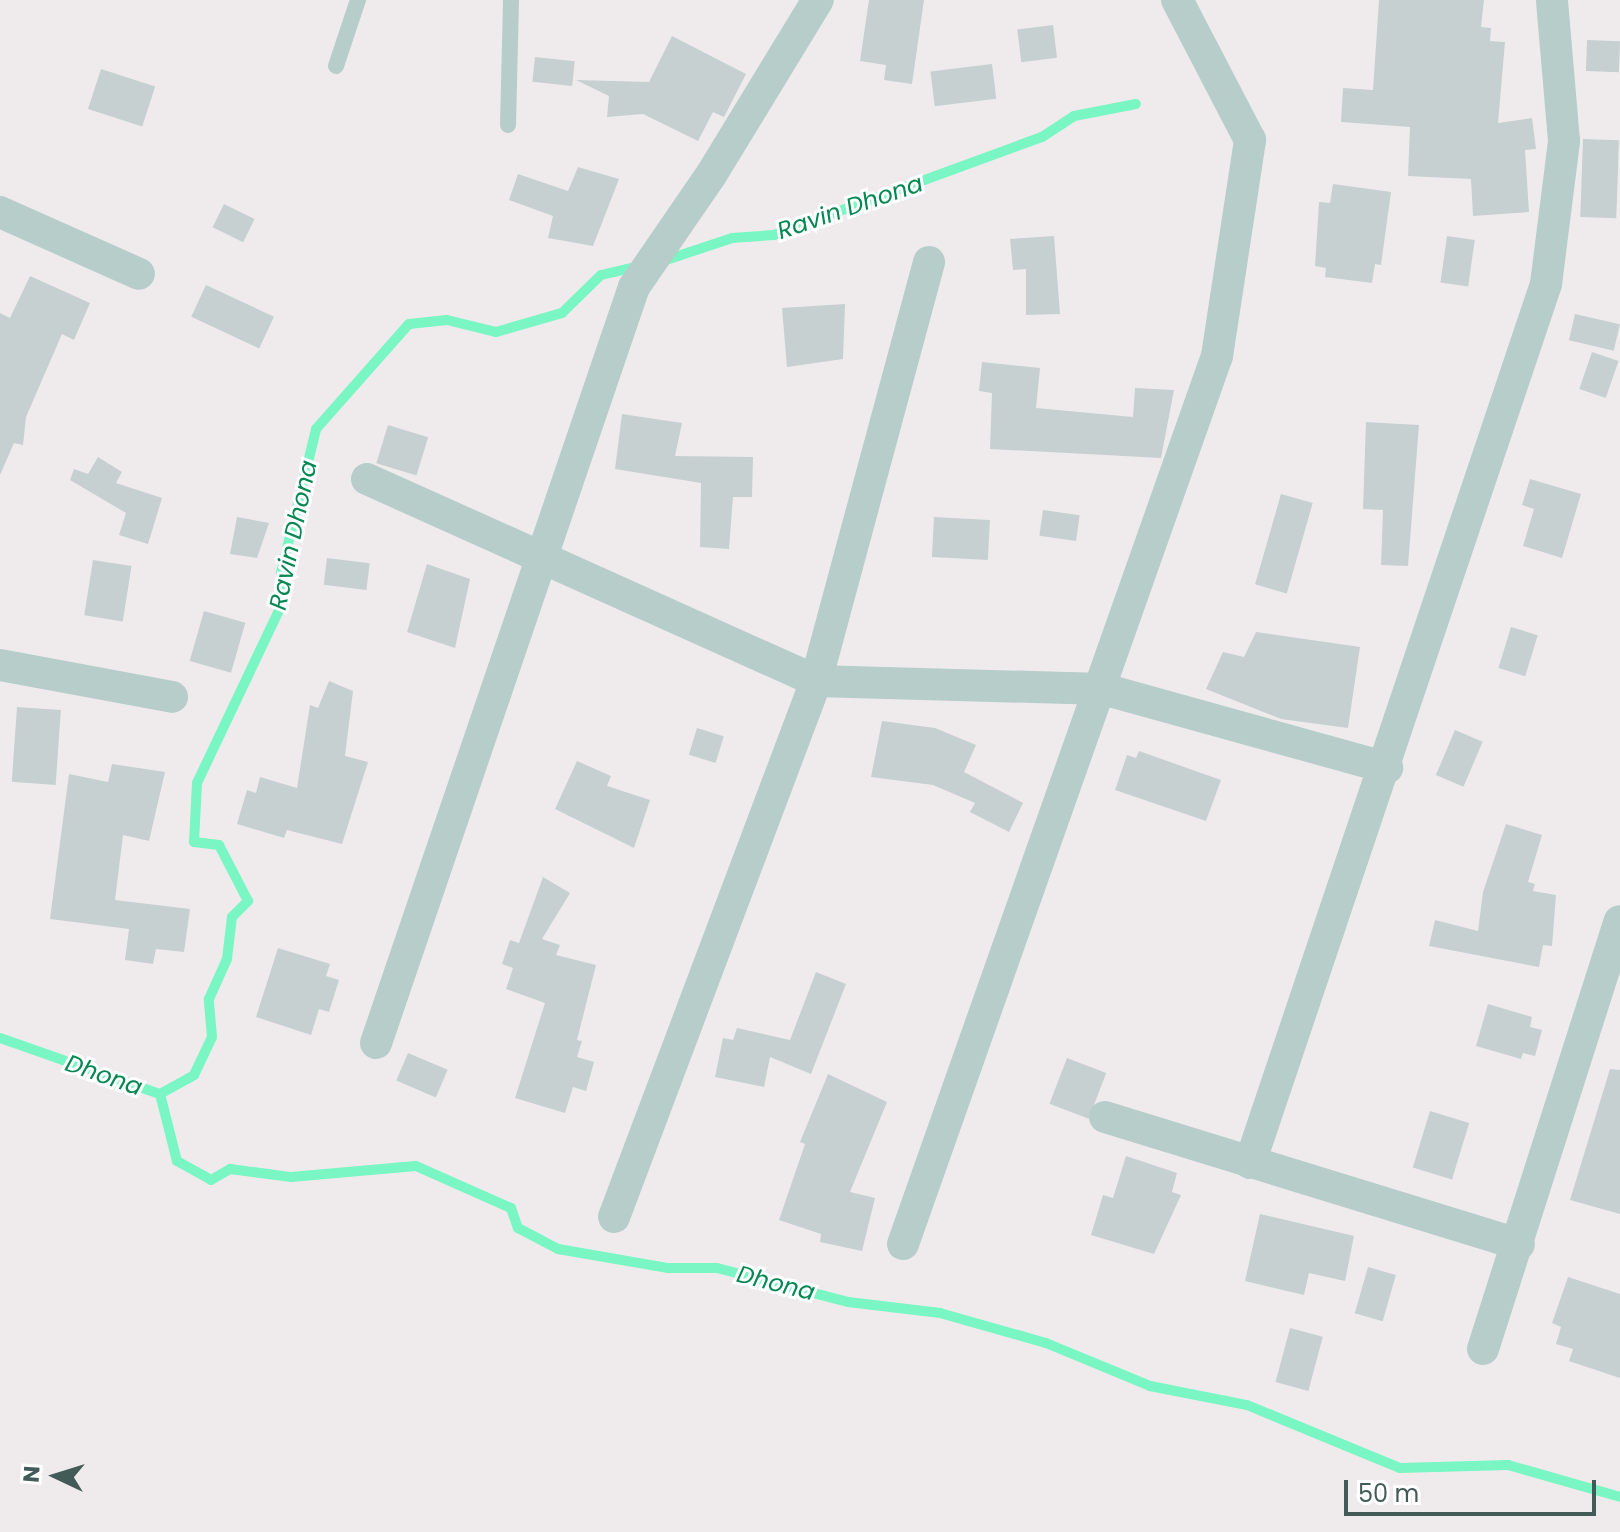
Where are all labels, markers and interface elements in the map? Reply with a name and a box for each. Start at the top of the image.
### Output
water label: Ravin Dhona [773,169,927,245]
water label: Ravin Dhona [263,458,323,612]
water label: Dhona [62,1048,146,1102]
water label: Dhona [734,1259,818,1307]
north arrow [16,1436,96,1516]
scale bar [1348,1464,1600,1514]
text: N [16,1465,48,1484]
text: 50 m [1358,1477,1419,1510]

